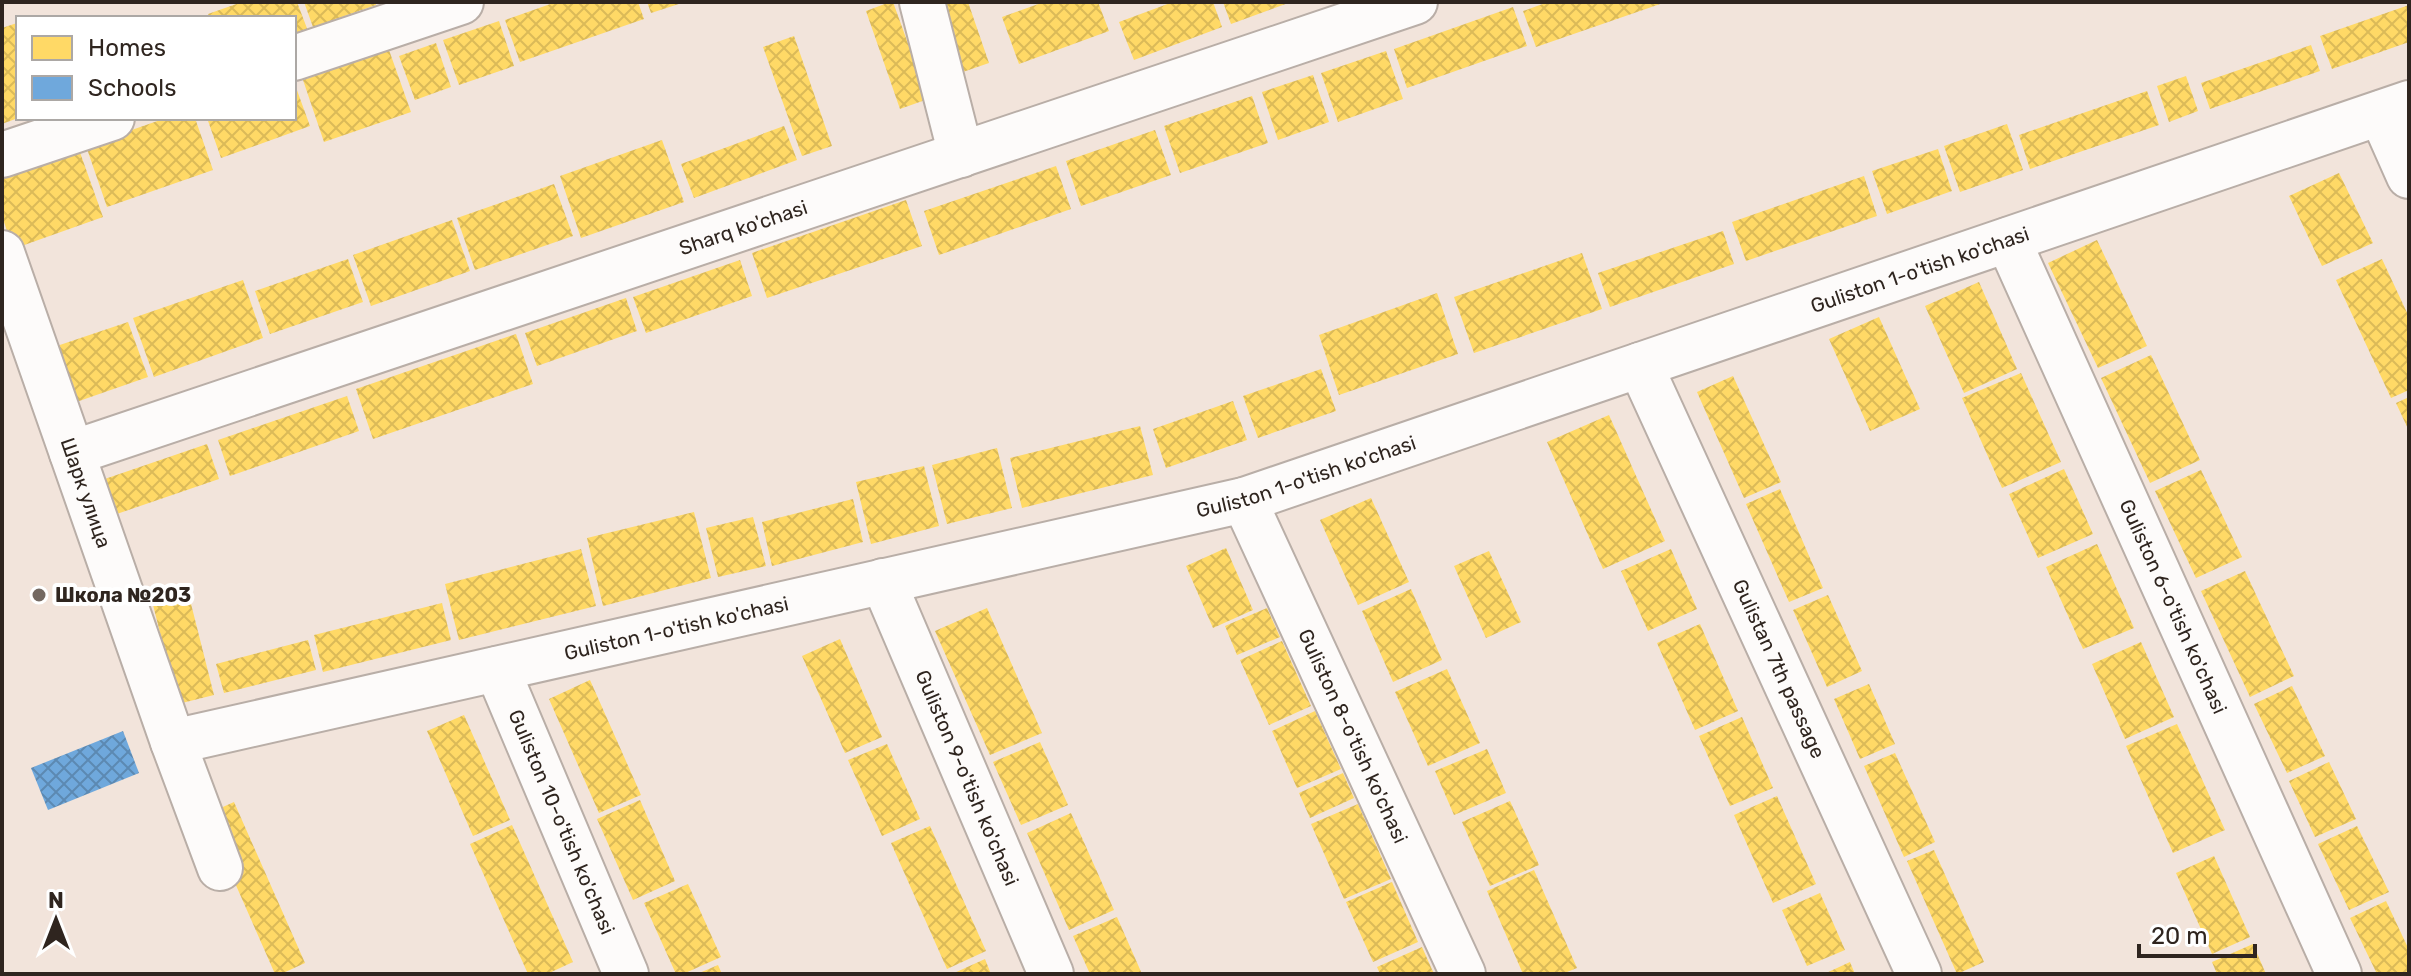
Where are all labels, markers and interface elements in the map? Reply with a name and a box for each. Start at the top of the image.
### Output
legend [16,16,296,120]
text: Homes [88,34,166,62]
text: Schools [88,74,176,102]
street label: Sharq ko'chasi [676,195,810,260]
street label: Guliston 1-o'tish ko'chasi [1807,221,2032,318]
street label: Guliston 1-o'tish ko'chasi [1194,430,1419,522]
street label: Шарк улица [55,434,116,551]
street label: Guliston 6-o'tish ko'chasi [2114,495,2232,717]
street label: Gulistan 7th passage [1728,575,1830,762]
place label: Школа №203 [55,583,191,607]
marker: Школа №203 [30,586,48,604]
street label: Guliston 1-o'tish ko'chasi [562,591,791,665]
street label: Guliston 8-o'tish ko'chasi [1293,625,1413,847]
street label: Guliston 9-o'tish ko'chasi [910,666,1024,889]
street label: Guliston 10-o'tish ko'chasi [503,706,620,938]
north arrow [16,880,96,960]
text: N [48,887,64,914]
scale bar [2139,908,2255,958]
text: 20 m [2151,922,2208,950]

